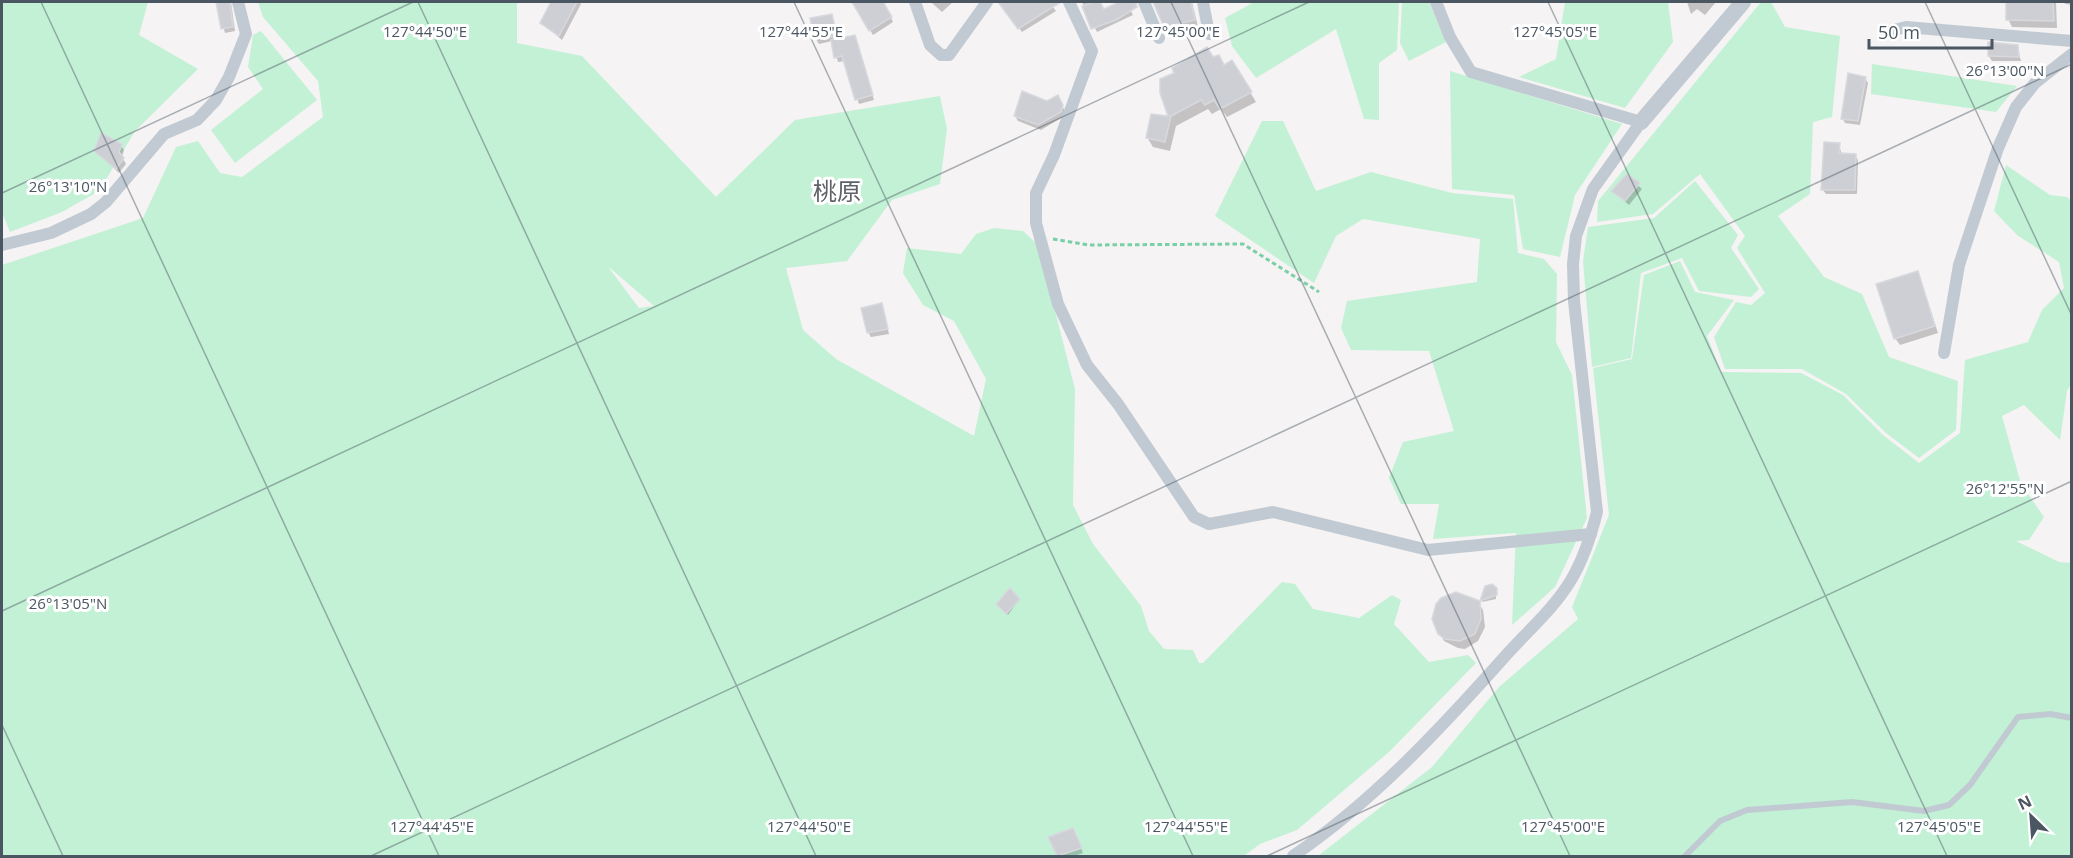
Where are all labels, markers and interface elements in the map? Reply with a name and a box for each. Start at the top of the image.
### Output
scale bar [1869,12,1992,50]
text: 50 m [1878,20,1920,44]
text: 127°44'50"E [383,21,467,41]
text: 127°44'55"E [759,21,843,41]
text: 127°45'00"E [1136,21,1220,41]
text: 127°45'05"E [1513,21,1597,41]
text: 26°13'00"N [1966,60,2044,80]
district label: 桃原 [813,174,861,207]
text: 26°13'10"N [29,176,107,196]
text: 26°12'55"N [1966,478,2044,498]
text: 26°13'05"N [29,593,107,613]
north arrow [2001,786,2061,846]
text: N [2014,790,2035,815]
text: 127°44'45"E [390,816,474,836]
text: 127°44'50"E [767,816,851,836]
text: 127°44'55"E [1144,816,1228,836]
text: 127°45'00"E [1521,816,1605,836]
text: 127°45'05"E [1897,816,1981,836]

